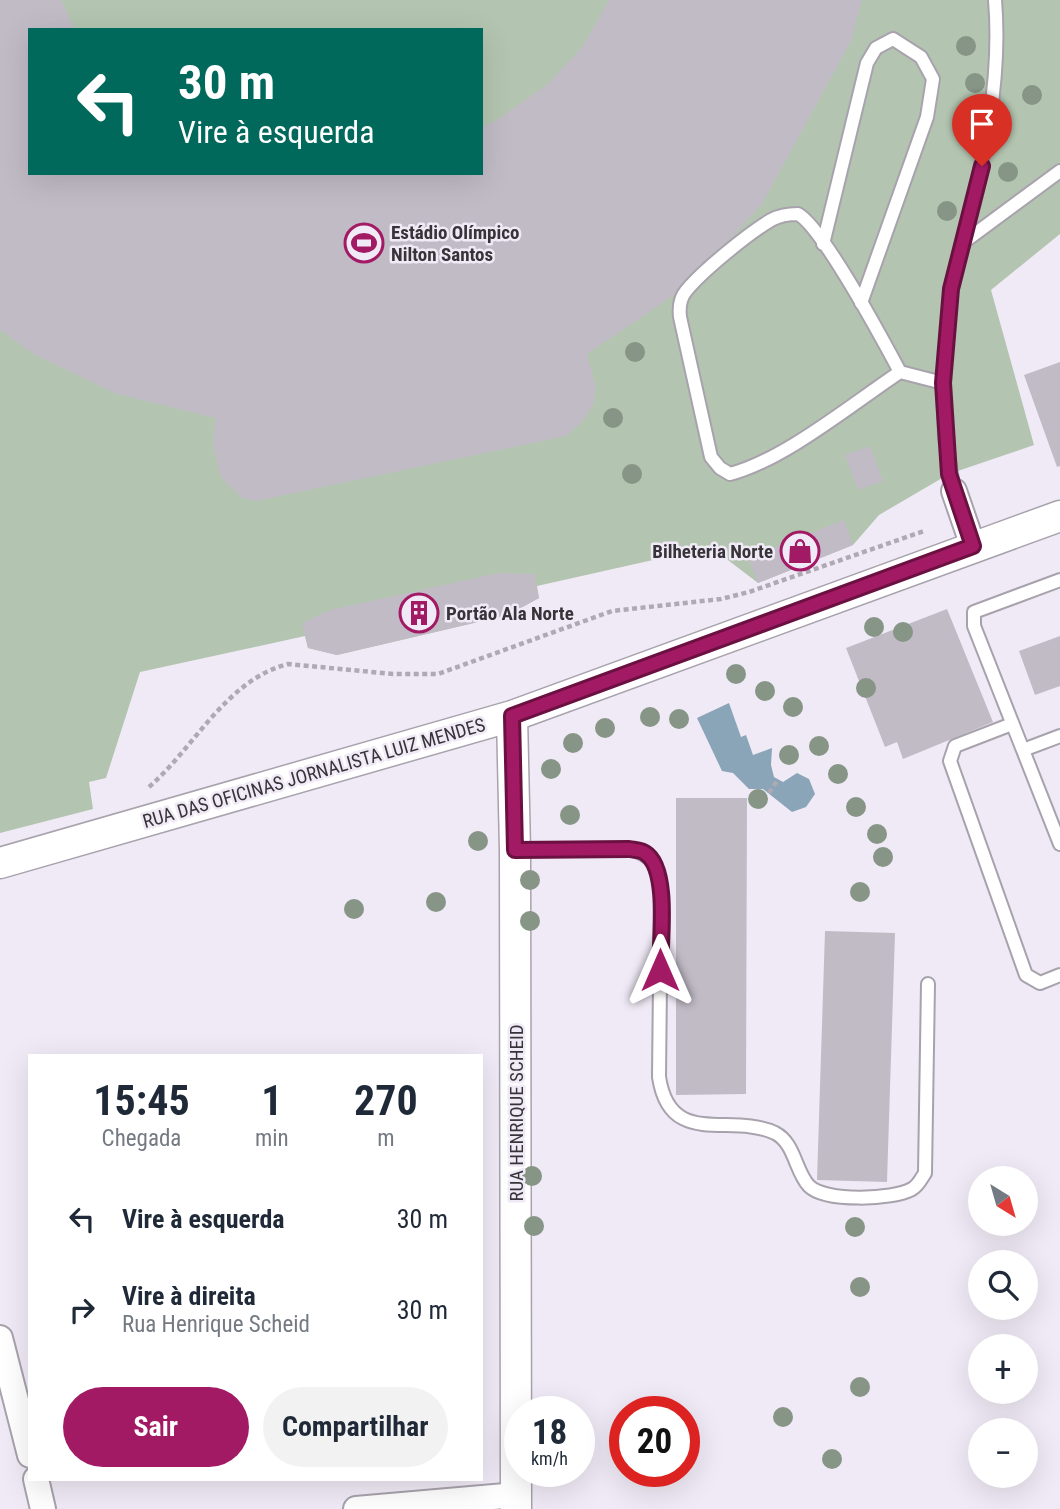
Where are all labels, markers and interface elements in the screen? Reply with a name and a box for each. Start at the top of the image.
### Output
text: 30 m [178,54,275,111]
icon: left [63,56,154,147]
pin [952,94,1012,166]
icon: arrive [963,105,1001,143]
text: Vire à esquerda [178,113,374,151]
place label: Estádio Olímpico Nilton Santos [391,221,519,266]
sports icon: Estádio Olímpico Nilton Santos [343,222,385,264]
shop icon: Bilheteria Norte [779,530,821,572]
place label: Bilheteria Norte [652,540,773,563]
building icon: Portão Ala Norte [398,592,440,634]
place label: Portão Ala Norte [446,602,574,625]
street label: RUA DAS OFICINAS JORNALISTA LUIZ MENDES [140,713,488,833]
position arrow [623,933,697,1007]
street label: RUA HENRIQUE SCHEID [505,1024,528,1202]
text: 15:45 [93,1076,190,1125]
text: 1 [261,1076,282,1125]
text: 270 [354,1076,418,1125]
text: Chegada [102,1125,181,1152]
text: min [255,1125,289,1152]
text: m [377,1125,394,1152]
north arrow [968,1166,1038,1236]
map controls [968,1166,1038,1488]
icon: left [63,1200,101,1238]
text: Vire à esquerda [122,1204,285,1234]
text: 30 m [397,1204,448,1234]
button: search [968,1250,1038,1320]
text: Vire à direita [122,1281,256,1311]
icon: right [63,1291,101,1329]
text: 30 m [397,1295,448,1325]
text: Rua Henrique Scheid [122,1311,310,1338]
button: + [968,1334,1038,1404]
button: Sair [63,1387,249,1467]
button: Compartilhar [263,1387,448,1467]
speed limit sign: 20 [609,1396,700,1487]
text: 18 [532,1412,567,1453]
button: − [968,1418,1038,1488]
text: km/h [531,1448,568,1469]

